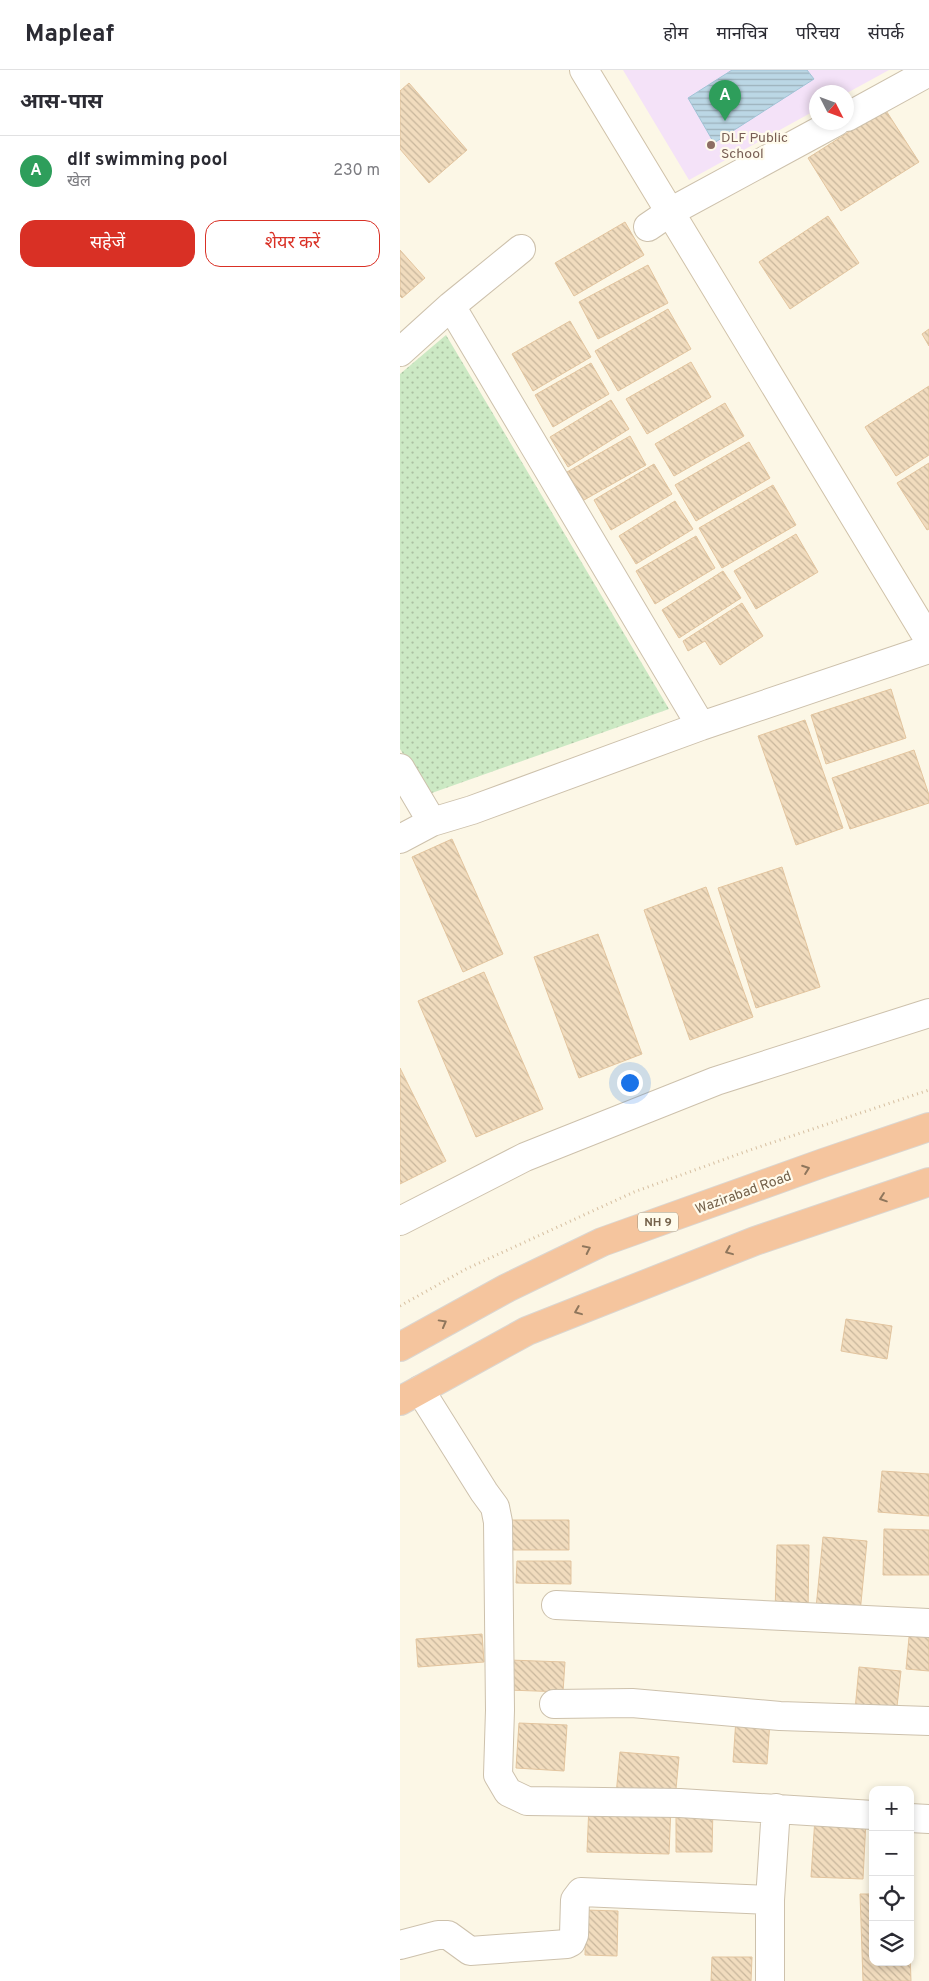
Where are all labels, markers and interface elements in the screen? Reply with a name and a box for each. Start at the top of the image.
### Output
text: Mapleaf [25,20,114,50]
text: होम [663,23,688,46]
text: मानचित्र [716,23,768,46]
text: परिचय [796,23,840,46]
text: संपर्क [868,23,904,46]
pin: A [709,80,741,121]
north arrow [809,85,854,130]
text: आस-पास [20,89,103,116]
place label: DLF Public School [721,130,788,163]
marker: DLF Public School [705,139,717,151]
text: dlf swimming pool [67,148,228,172]
text: A [30,161,42,181]
text: 230 m [333,161,380,181]
text: खेल [67,172,91,192]
button: सहेजें [20,220,195,267]
button: शेयर करें [205,220,380,267]
your location [617,1070,643,1096]
one-way arrow [801,1165,809,1175]
street label: Wazirabad Road [693,1168,794,1219]
one-way arrow [879,1192,888,1202]
road number: NH 9 [638,1212,678,1232]
one-way arrow [582,1245,591,1256]
one-way arrow [726,1245,734,1255]
one-way arrow [574,1305,583,1315]
one-way arrow [437,1319,446,1329]
map controls [869,1786,914,1966]
button: + [869,1786,914,1831]
button: − [869,1831,914,1876]
button: locate [869,1876,914,1921]
button: layers [869,1921,914,1966]

